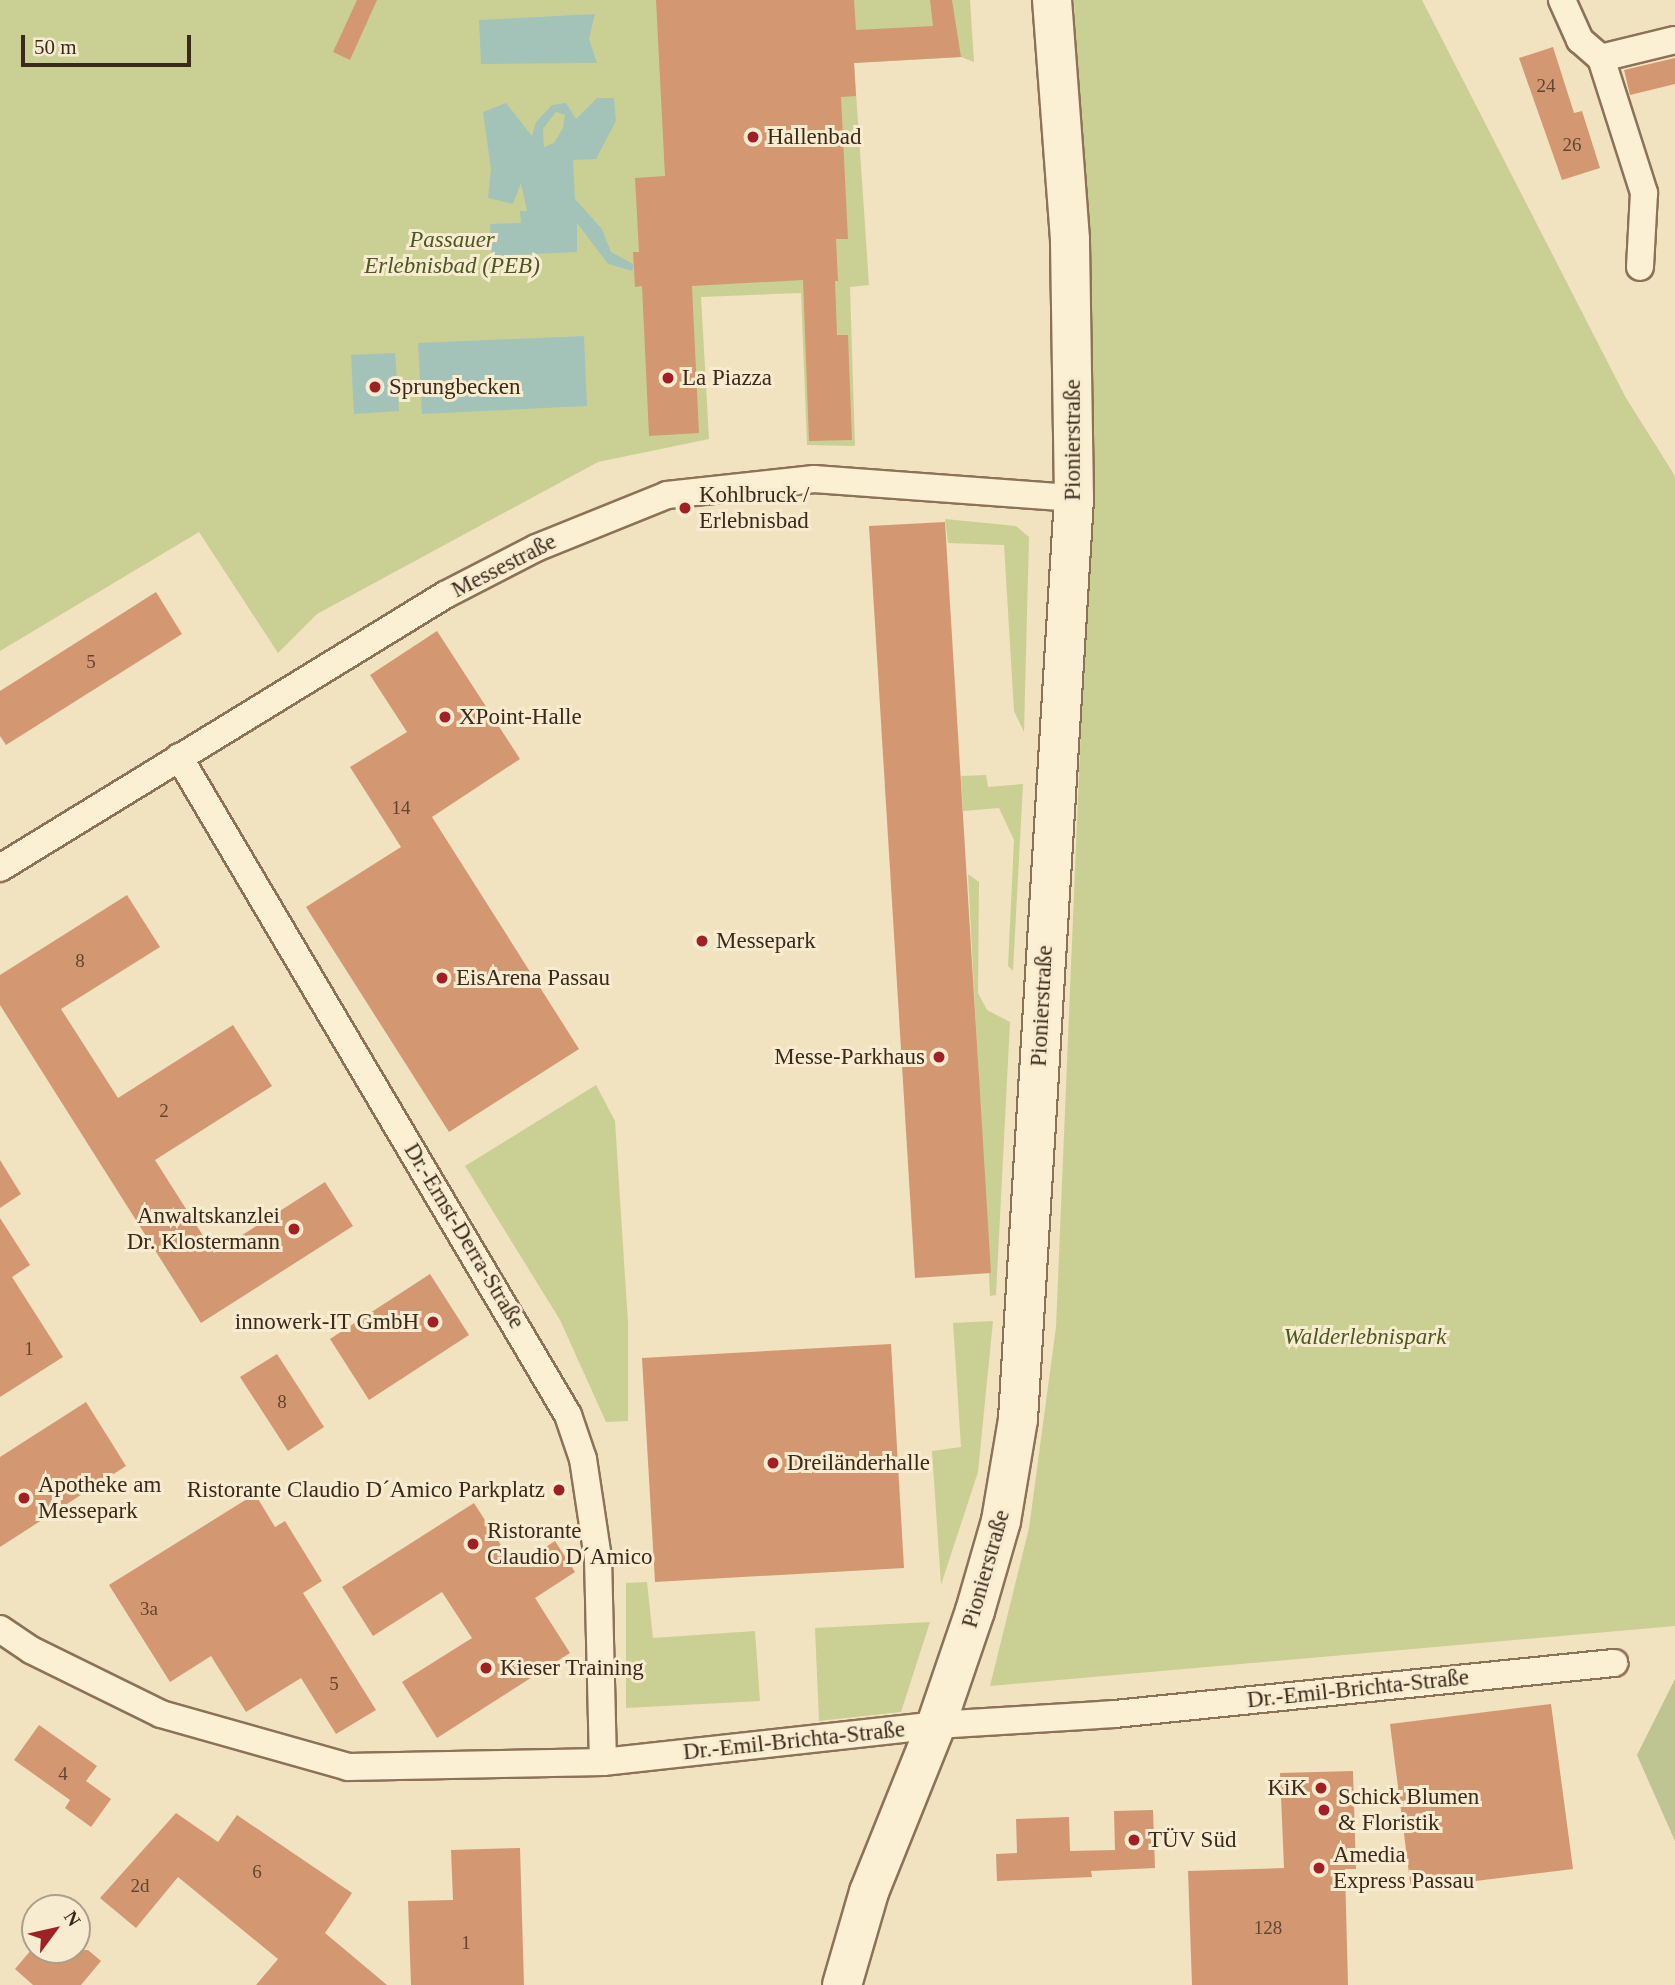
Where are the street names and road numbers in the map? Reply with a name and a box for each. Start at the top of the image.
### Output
street label: Pionierstraße [1059,379,1087,501]
street label: Messestraße [447,528,561,604]
street label: Pionierstraße [1025,945,1059,1067]
street label: Dr.-Ernst-Derra-Straße [398,1138,530,1334]
street label: Pionierstraße [956,1507,1016,1631]
street label: Dr.-Emil-Brichta-Straße [1246,1664,1470,1714]
street label: Dr.-Emil-Brichta-Straße [682,1716,906,1766]

